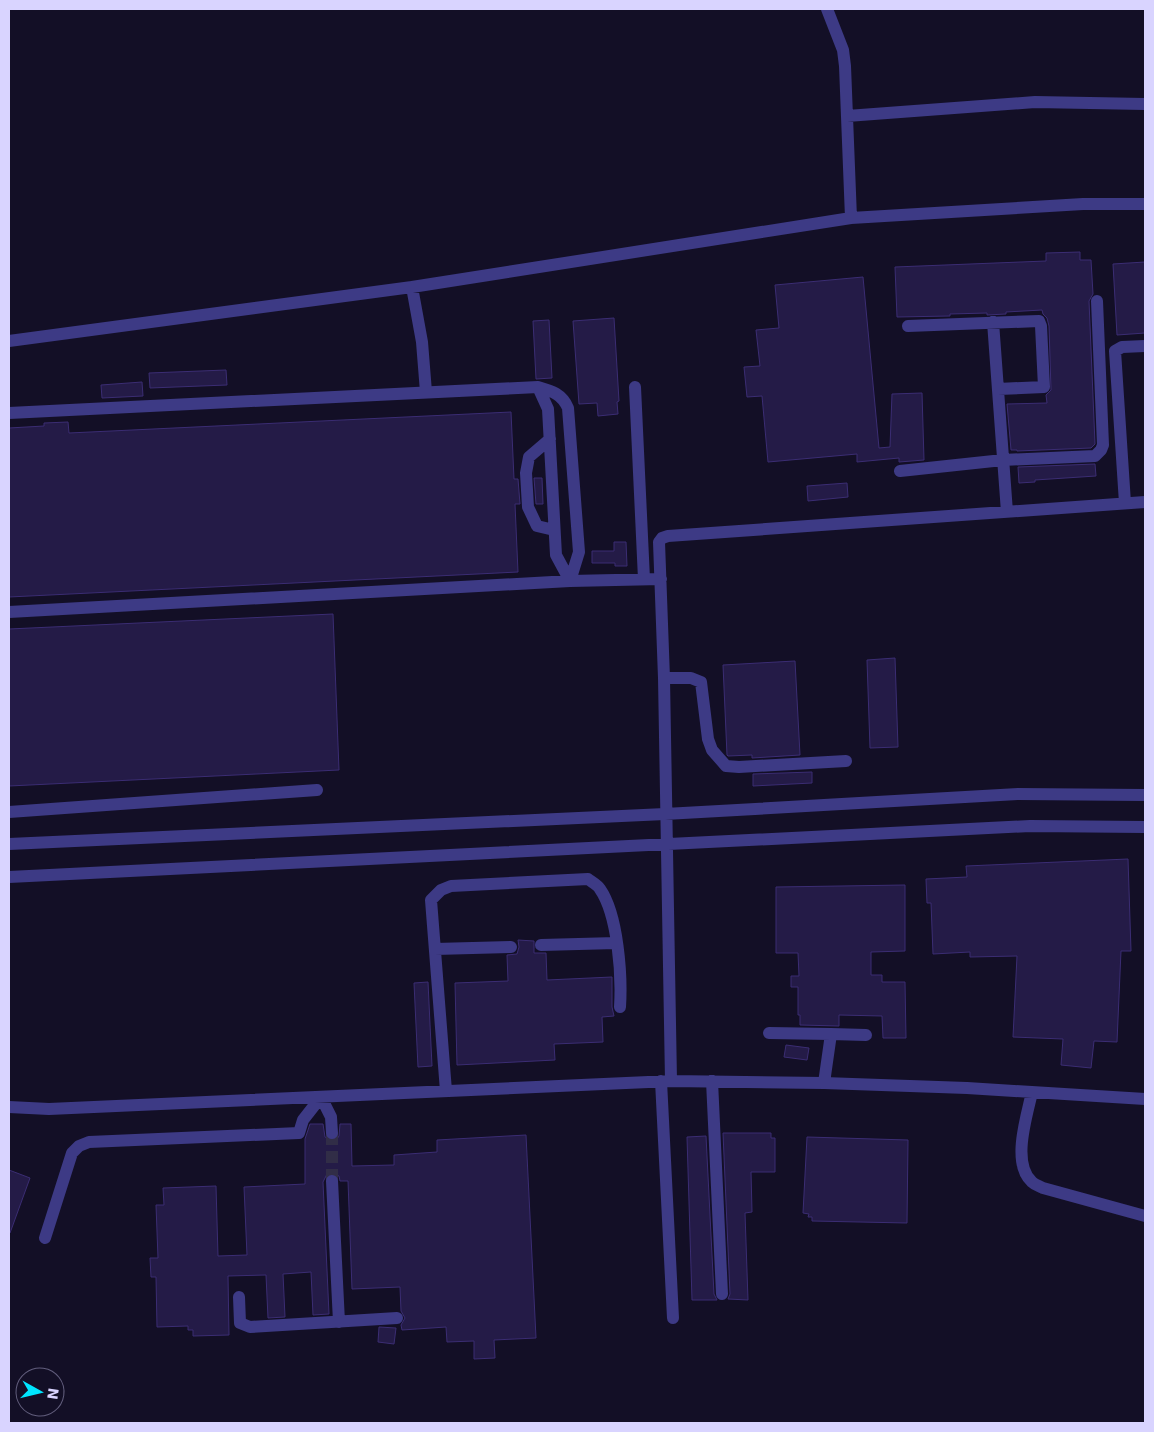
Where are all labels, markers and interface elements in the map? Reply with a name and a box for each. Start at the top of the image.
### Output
north arrow [15,1367,65,1417]
text: N [44,1387,62,1401]

